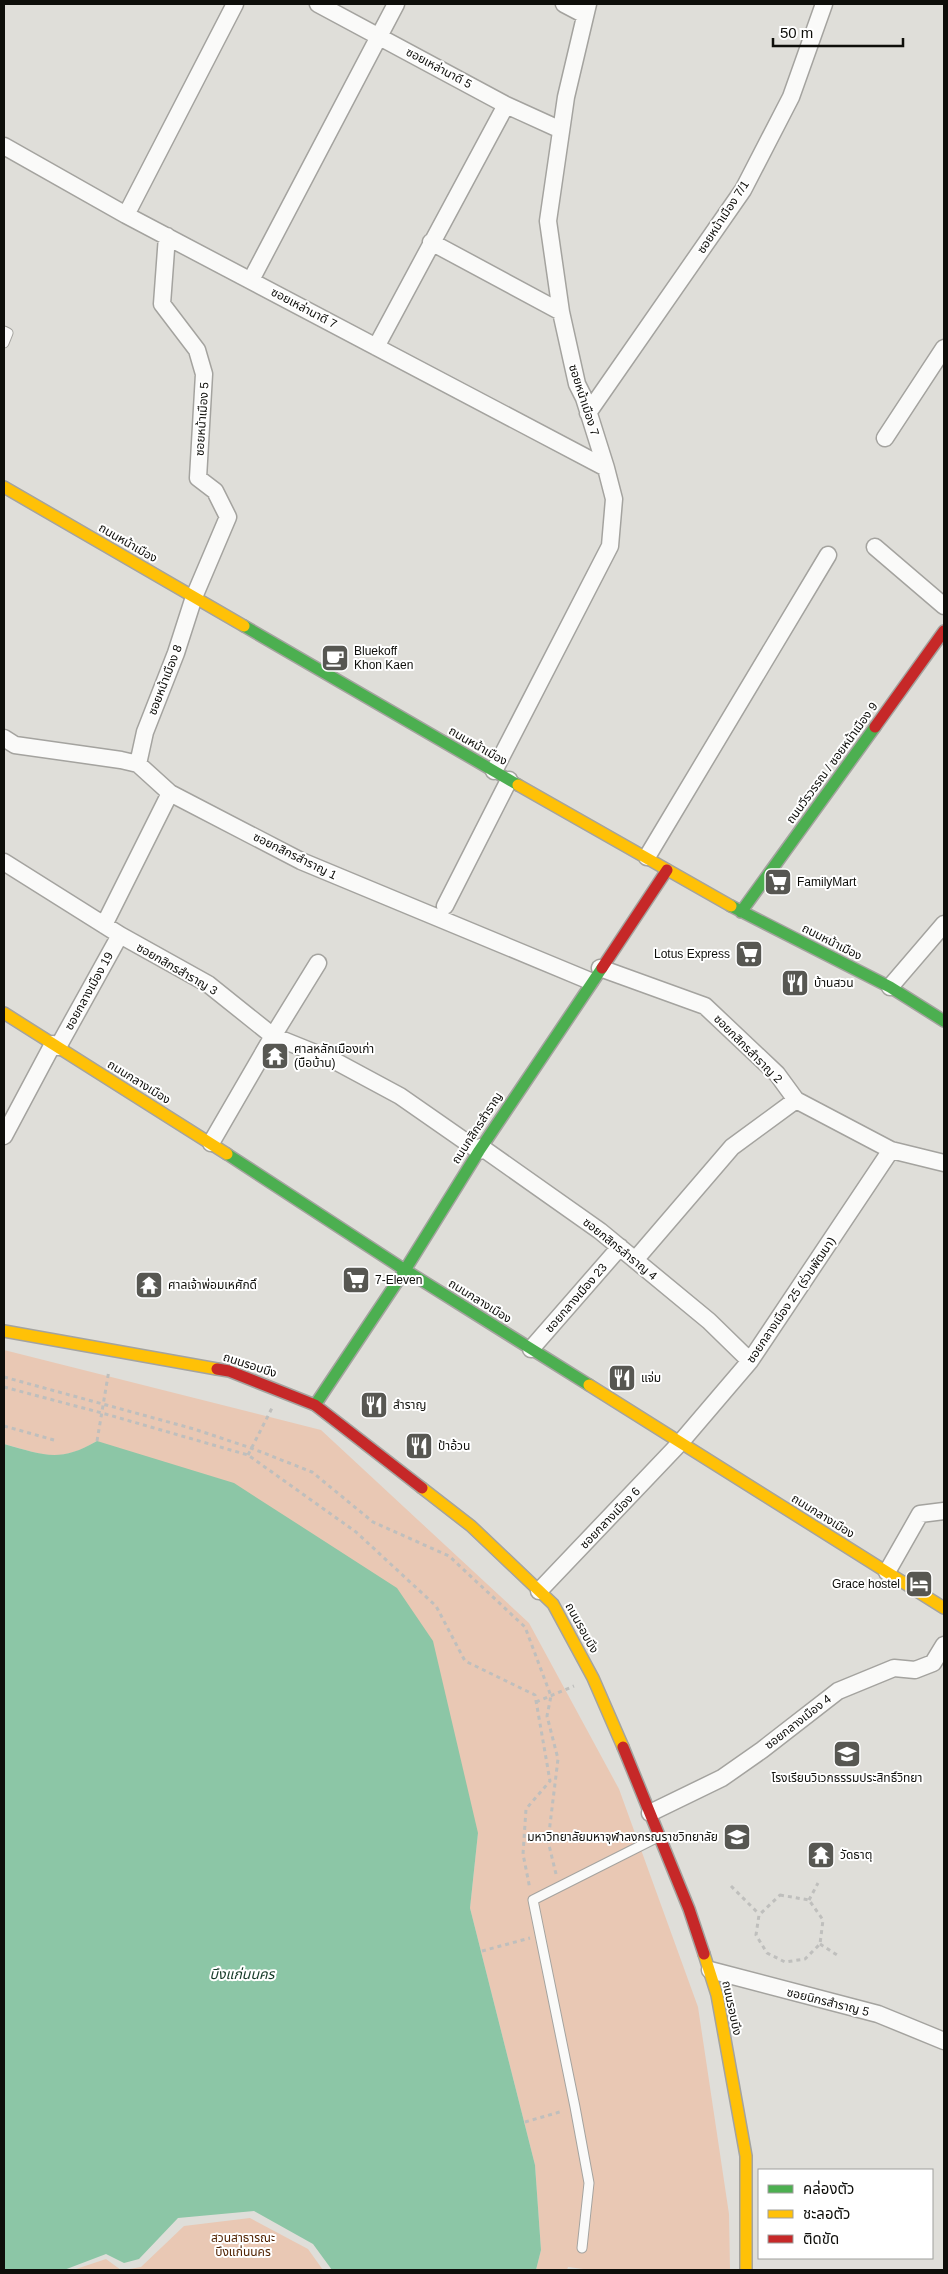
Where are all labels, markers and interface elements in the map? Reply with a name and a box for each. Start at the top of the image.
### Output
scale bar [773,15,903,47]
text: 50 m [780,24,813,41]
street label: ซอยเหล่านาดี 5 [404,45,475,91]
street label: ซอยหน้าเมือง 7/1 [694,178,752,256]
street label: ซอยเหล่านาดี 7 [269,285,340,331]
street label: ซอยหน้าเมือง 7 [566,363,602,438]
street label: ซอยหน้าเมือง 5 [192,381,212,457]
street label: ถนนหน้าเมือง [96,521,160,565]
street label: ซอยหน้าเมือง 8 [145,643,185,717]
cafe icon: Bluekoff Khon Kaen [320,643,350,673]
place label: Bluekoff Khon Kaen [354,644,413,672]
street label: ถนนวีรวรรณ / ซอยหน้าเมือง 9 [783,699,881,826]
street label: ถนนหน้าเมือง [446,724,510,768]
street label: ซอยกสิกรสำราญ 1 [251,830,339,882]
supermarket icon: FamilyMart [763,867,793,897]
place label: FamilyMart [797,875,857,889]
street label: ถนนหน้าเมือง [800,921,864,963]
supermarket icon: Lotus Express [734,939,764,969]
street label: ซอยกสิกรสำราญ 3 [134,940,220,998]
place label: Lotus Express [654,947,730,961]
street label: ซอยกลางเมือง 19 [62,949,116,1032]
restaurant icon: บ้านสวน [780,968,810,998]
place label: บ้านสวน [814,976,854,990]
street label: ซอยกสิกรสำราญ 2 [711,1012,785,1086]
temple icon: ศาลหลักเมืองเก่า (บือบ้าน) [260,1041,290,1071]
place label: ศาลหลักเมืองเก่า (บือบ้าน) [294,1042,374,1070]
street label: ถนนกลางเมือง [105,1057,173,1107]
street label: ถนนกสิกรสำราญ [449,1090,505,1166]
street label: ซอยกสิกรสำราญ 4 [580,1215,660,1283]
street label: ซอยกลางเมือง 25 (ร่วมพัฒนา) [744,1234,838,1366]
street label: ซอยกลางเมือง 23 [542,1260,610,1335]
supermarket icon: 7-Eleven [341,1265,371,1295]
temple icon: ศาลเจ้าพ่อมเหศักดิ์ [134,1270,164,1300]
place label: 7-Eleven [375,1273,422,1287]
street label: ถนนกลางเมือง [446,1276,514,1326]
place label: ศาลเจ้าพ่อมเหศักดิ์ [168,1278,257,1292]
street label: ถนนรอบบึง [221,1350,279,1380]
restaurant icon: แจ่ม [607,1363,637,1393]
place label: แจ่ม [641,1371,661,1385]
restaurant icon: สำราญ [359,1390,389,1420]
place label: สำราญ [393,1398,426,1412]
restaurant icon: ป้าอ้วน [404,1431,434,1461]
place label: ป้าอ้วน [438,1439,470,1453]
street label: ซอยกลางเมือง 6 [577,1484,643,1552]
street label: ถนนกลางเมือง [789,1491,857,1541]
hotel icon: Grace hostel [904,1569,934,1599]
place label: Grace hostel [832,1577,900,1591]
street label: ถนนรอบบึง [562,1600,602,1656]
street label: ซอยกลางเมือง 4 [762,1692,834,1752]
school or university icon: โรงเรียนวิเวกธรรมประสิทธิ์วิทยา [832,1739,862,1769]
place label: โรงเรียนวิเวกธรรมประสิทธิ์วิทยา [772,1771,922,1785]
school or university icon: มหาวิทยาลัยมหาจุฬาลงกรณราชวิทยาลัย [722,1822,752,1852]
place label: มหาวิทยาลัยมหาจุฬาลงกรณราชวิทยาลัย [527,1830,718,1844]
temple icon: วัดธาตุ [806,1840,836,1870]
place label: วัดธาตุ [840,1848,872,1862]
water label: บึงแก่นนคร [210,1966,276,1982]
street label: ถนนรอบบึง [719,1979,745,2037]
street label: ซอยนิกรสำราญ 5 [785,1985,871,2019]
legend [758,2169,933,2259]
text: คล่องตัว [803,2180,854,2197]
text: ชะลอตัว [803,2205,850,2222]
text: ติดขัด [803,2230,839,2247]
park label: สวนสาธารณะ บึงแก่นนคร [211,2231,275,2259]

